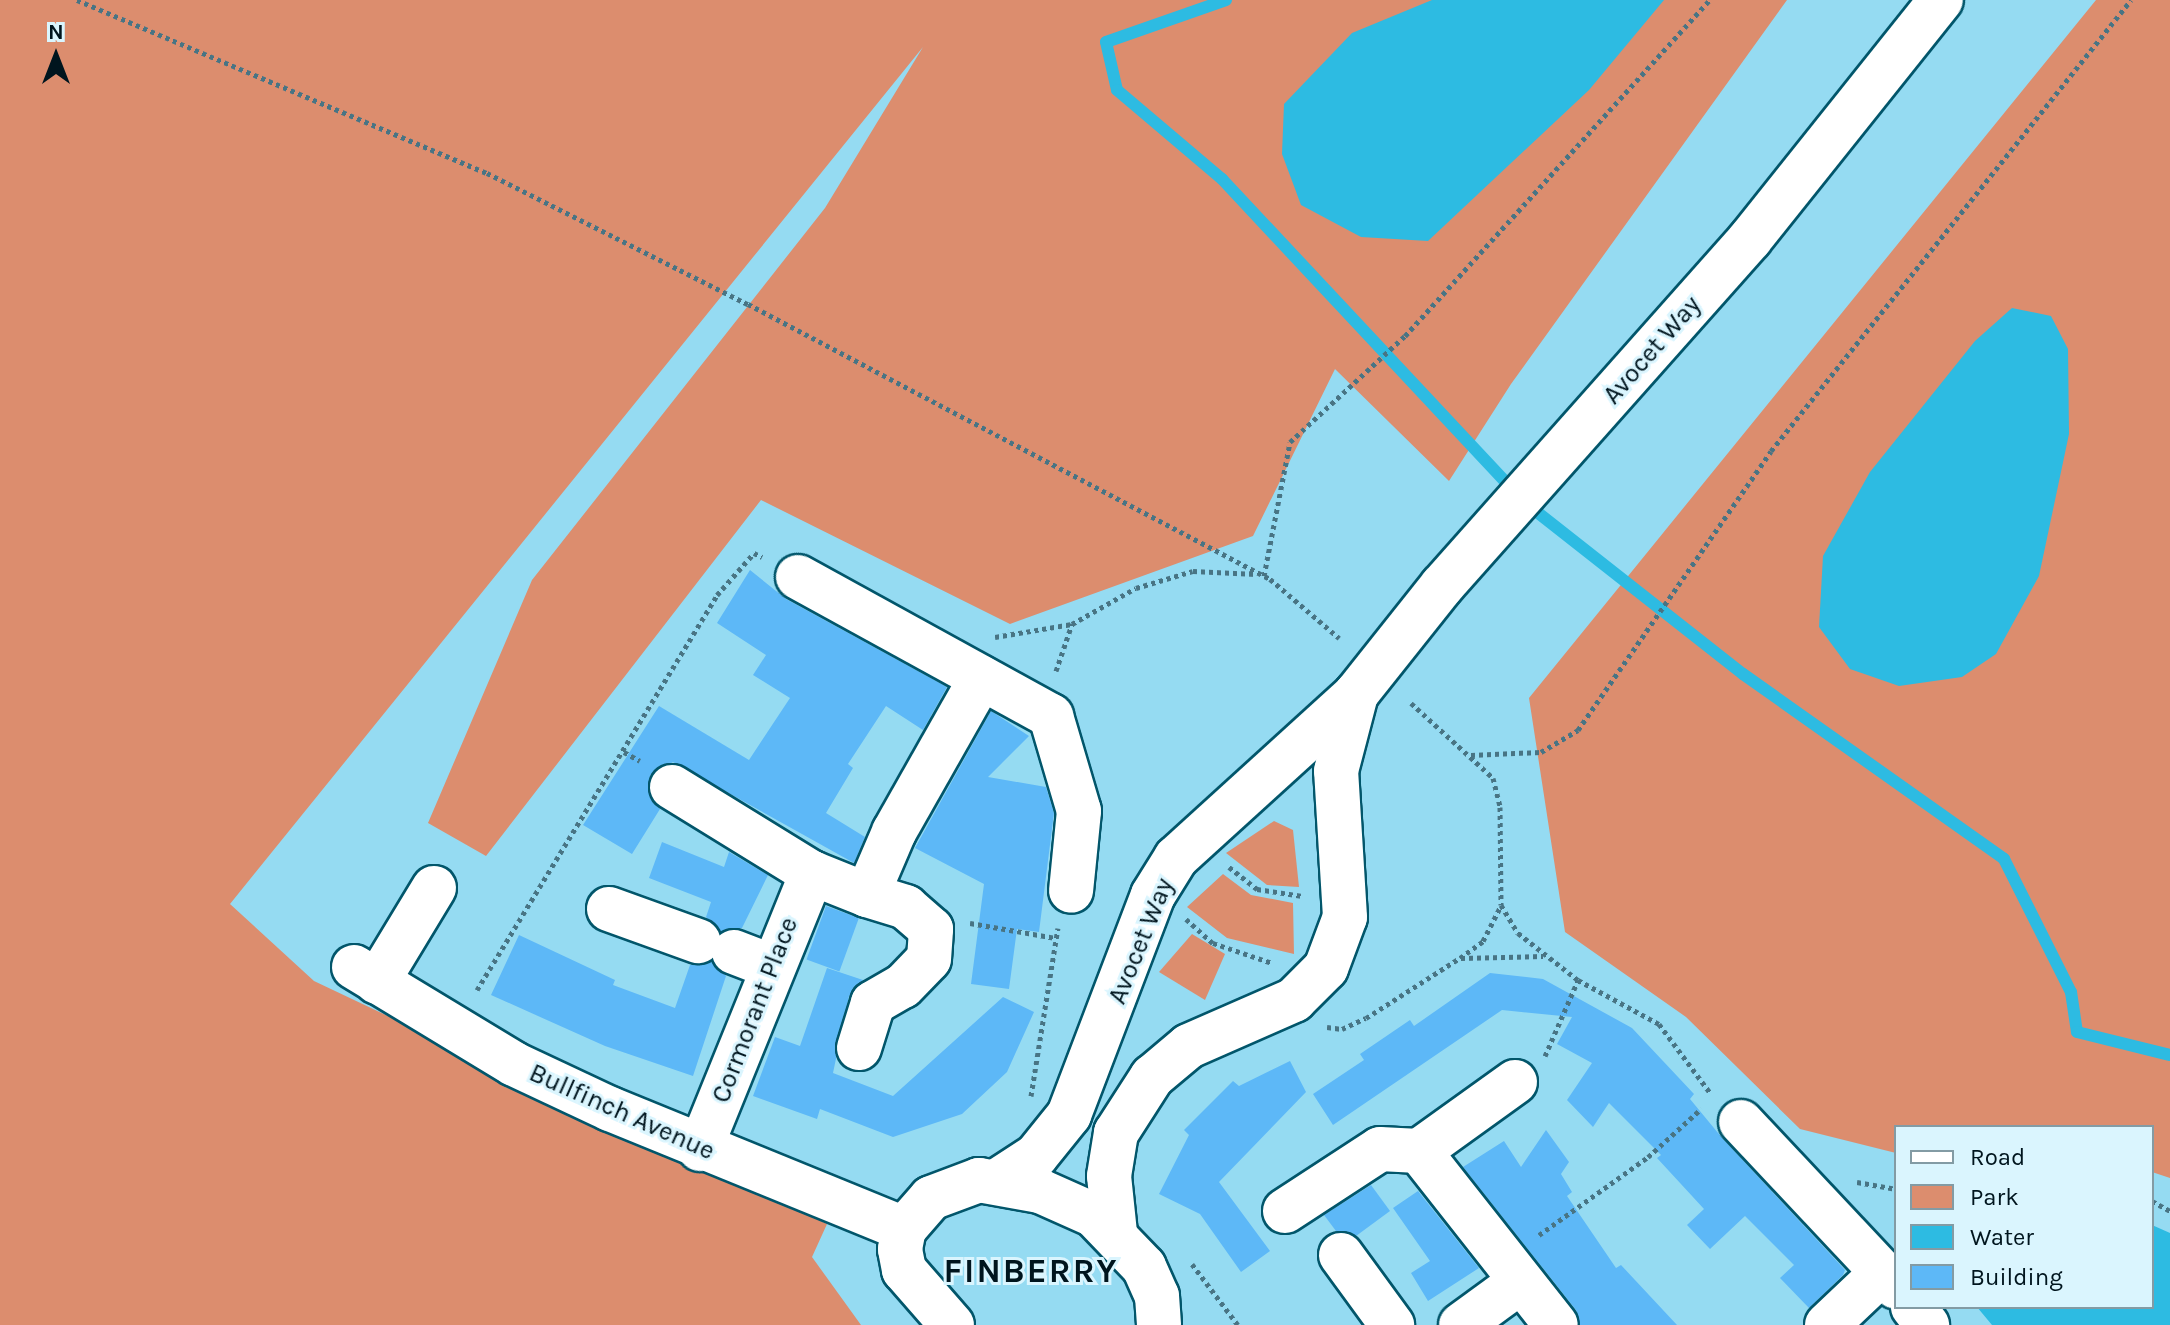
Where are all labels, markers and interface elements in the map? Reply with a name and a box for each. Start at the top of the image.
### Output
north arrow [16,16,96,96]
text: N [48,19,64,45]
street label: Avocet Way [1597,290,1707,410]
street label: Avocet Way [1102,873,1180,1009]
street label: Cormorant Place [705,913,805,1107]
street label: Bullfinch Avenue [524,1057,720,1167]
legend [1894,1125,2154,1309]
text: Road [1970,1143,2025,1171]
text: Park [1970,1183,2019,1211]
text: Water [1970,1223,2034,1251]
district label: FINBERRY [944,1252,1118,1292]
text: Building [1970,1263,2063,1291]

